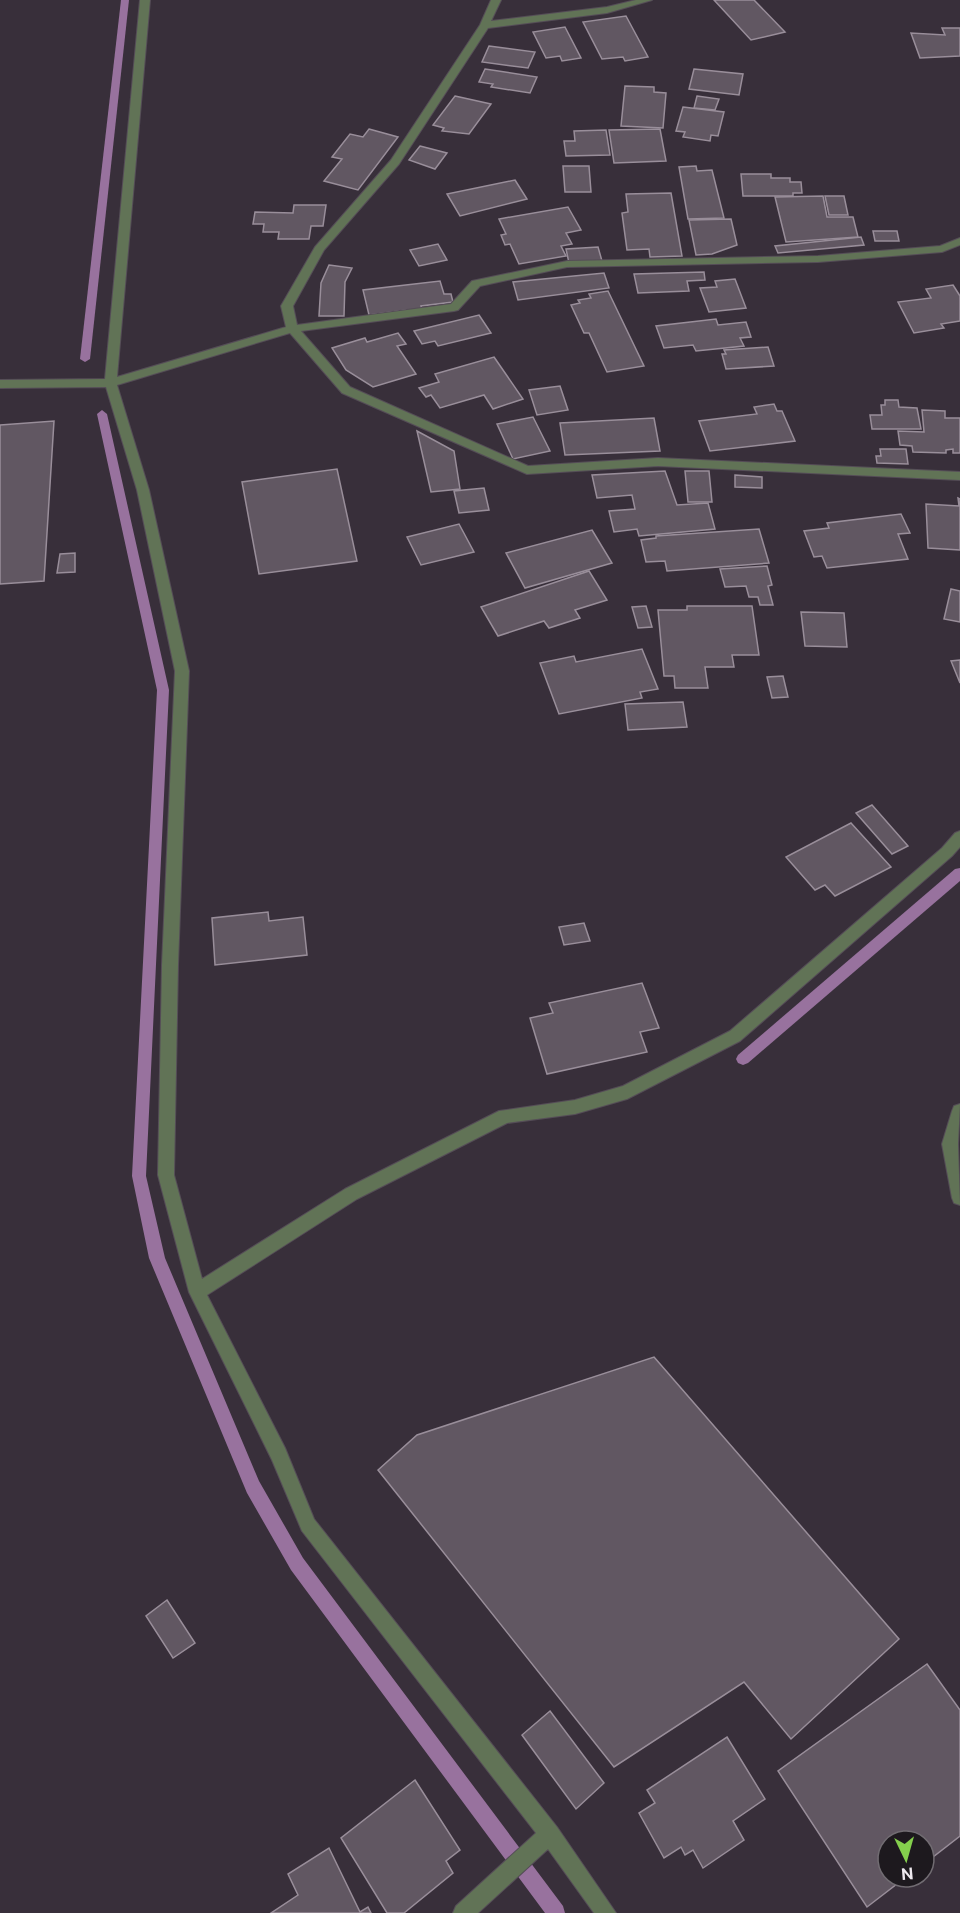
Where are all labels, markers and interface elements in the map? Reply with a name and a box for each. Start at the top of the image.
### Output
north arrow [876,1829,936,1889]
text: N [900,1863,914,1883]

